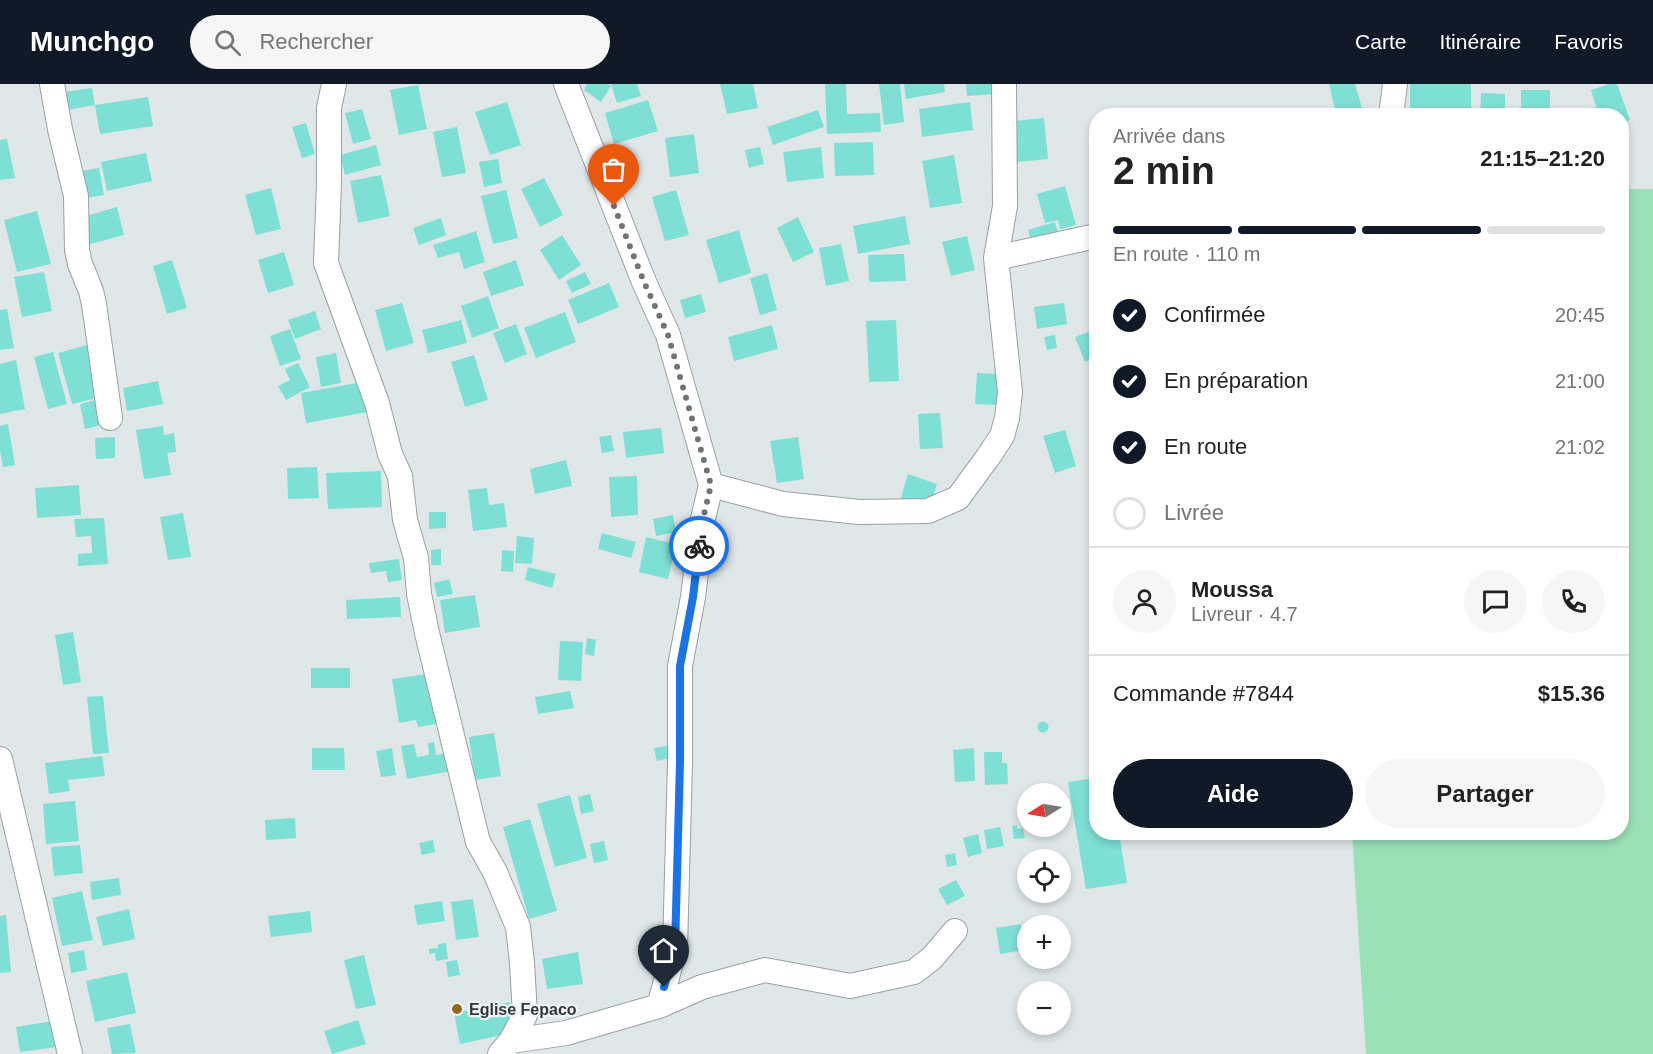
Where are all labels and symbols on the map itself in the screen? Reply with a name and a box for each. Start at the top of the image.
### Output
pin [588,144,639,206]
courier [669,516,729,576]
north arrow [1017,783,1071,837]
pin [638,925,689,987]
place label: Eglise Fepaco [469,1001,577,1018]
marker: Eglise Fepaco [450,1002,464,1016]

